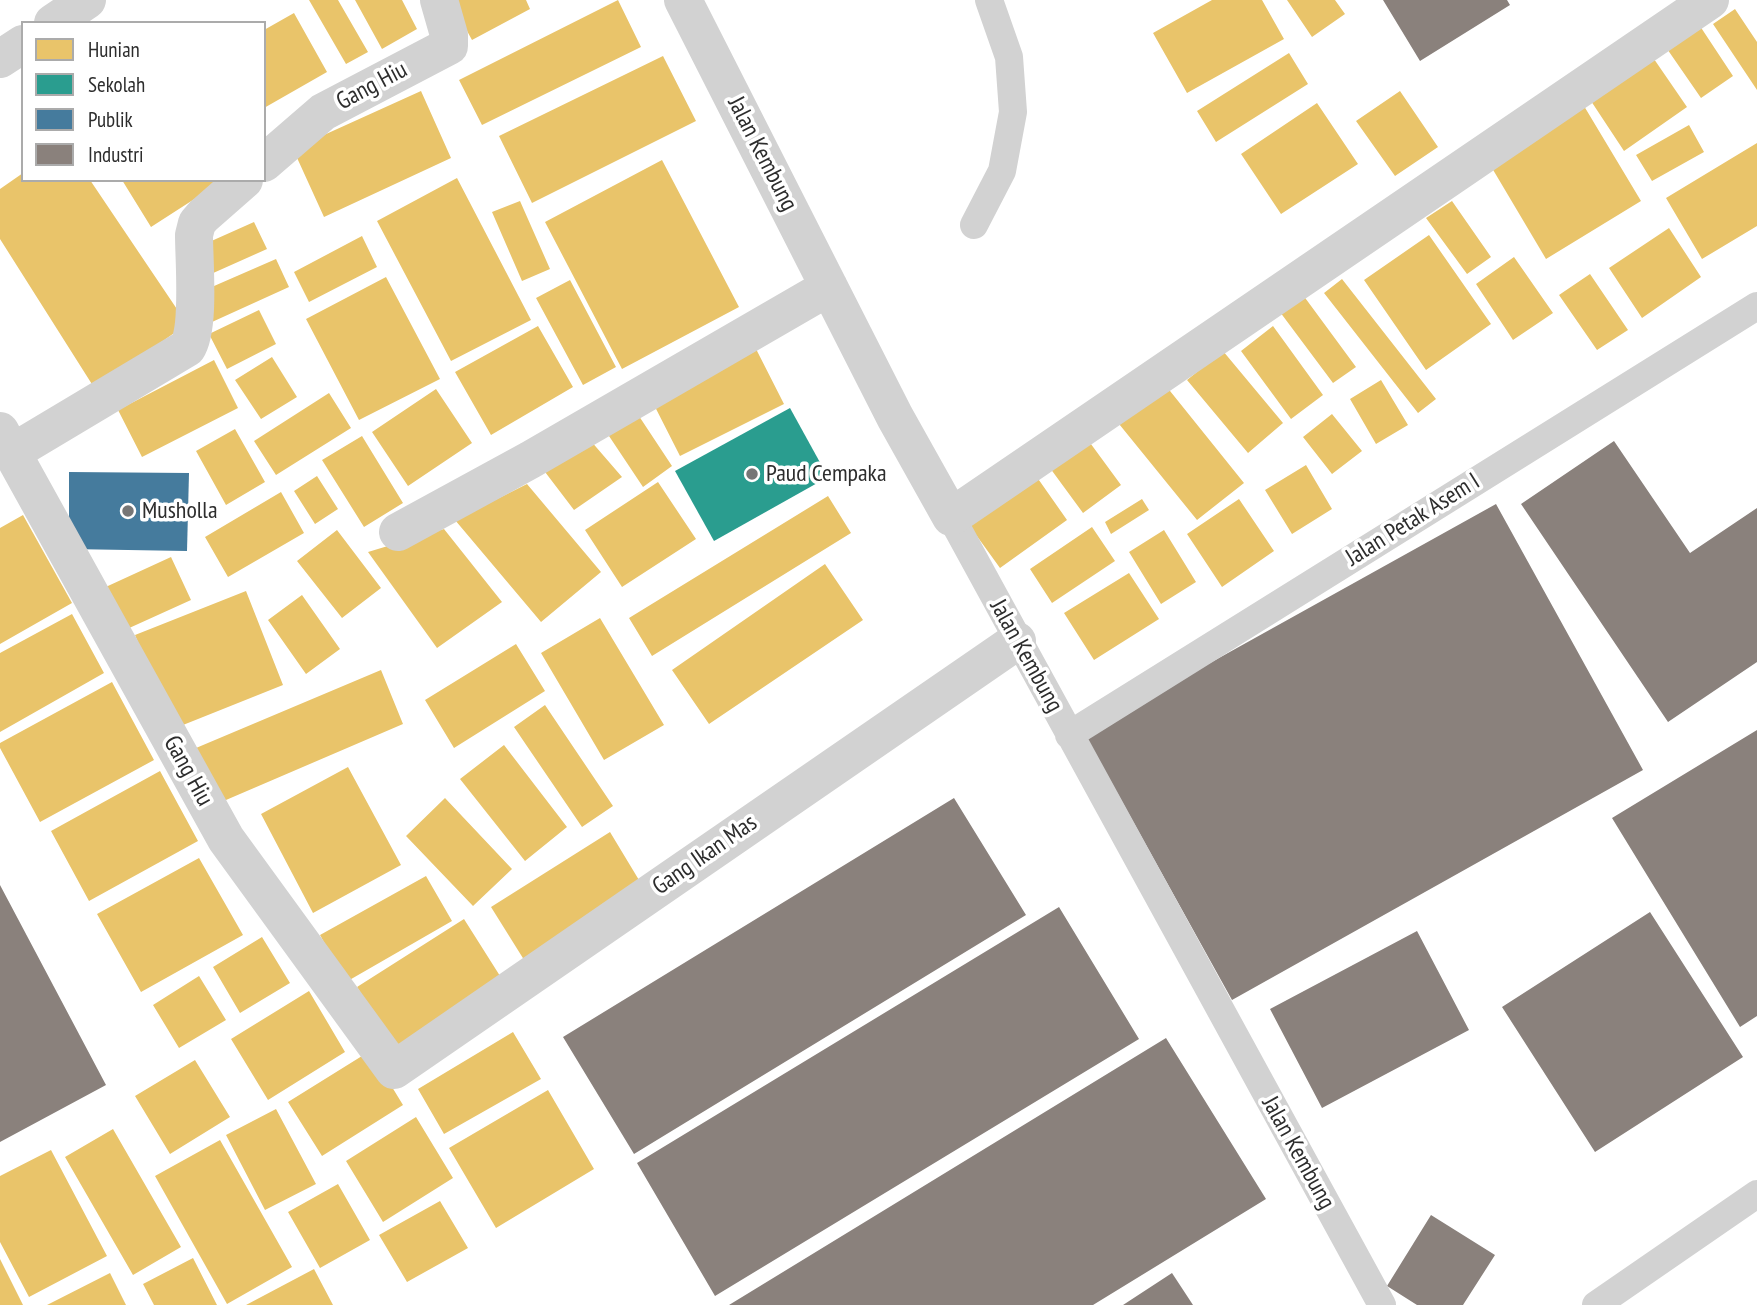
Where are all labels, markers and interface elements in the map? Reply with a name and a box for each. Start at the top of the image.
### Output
legend [21,21,266,182]
text: Hunian [88,36,140,63]
street label: Gang Hiu [332,55,412,117]
text: Sekolah [88,71,145,98]
street label: Jalan Kembung [721,92,803,216]
text: Publik [88,106,133,133]
text: Industri [88,141,144,168]
place label: Paud Cempaka [766,460,886,488]
marker: Paud Cempaka [744,466,760,482]
street label: Jalan Petak Asem I [1341,467,1485,573]
place label: Musholla [142,497,218,525]
marker: Musholla [120,503,136,519]
street label: Jalan Kembung [983,595,1069,717]
street label: Gang Hiu [157,731,219,811]
street label: Gang Ikan Mas [647,809,763,901]
street label: Jalan Kembung [1255,1092,1341,1214]

